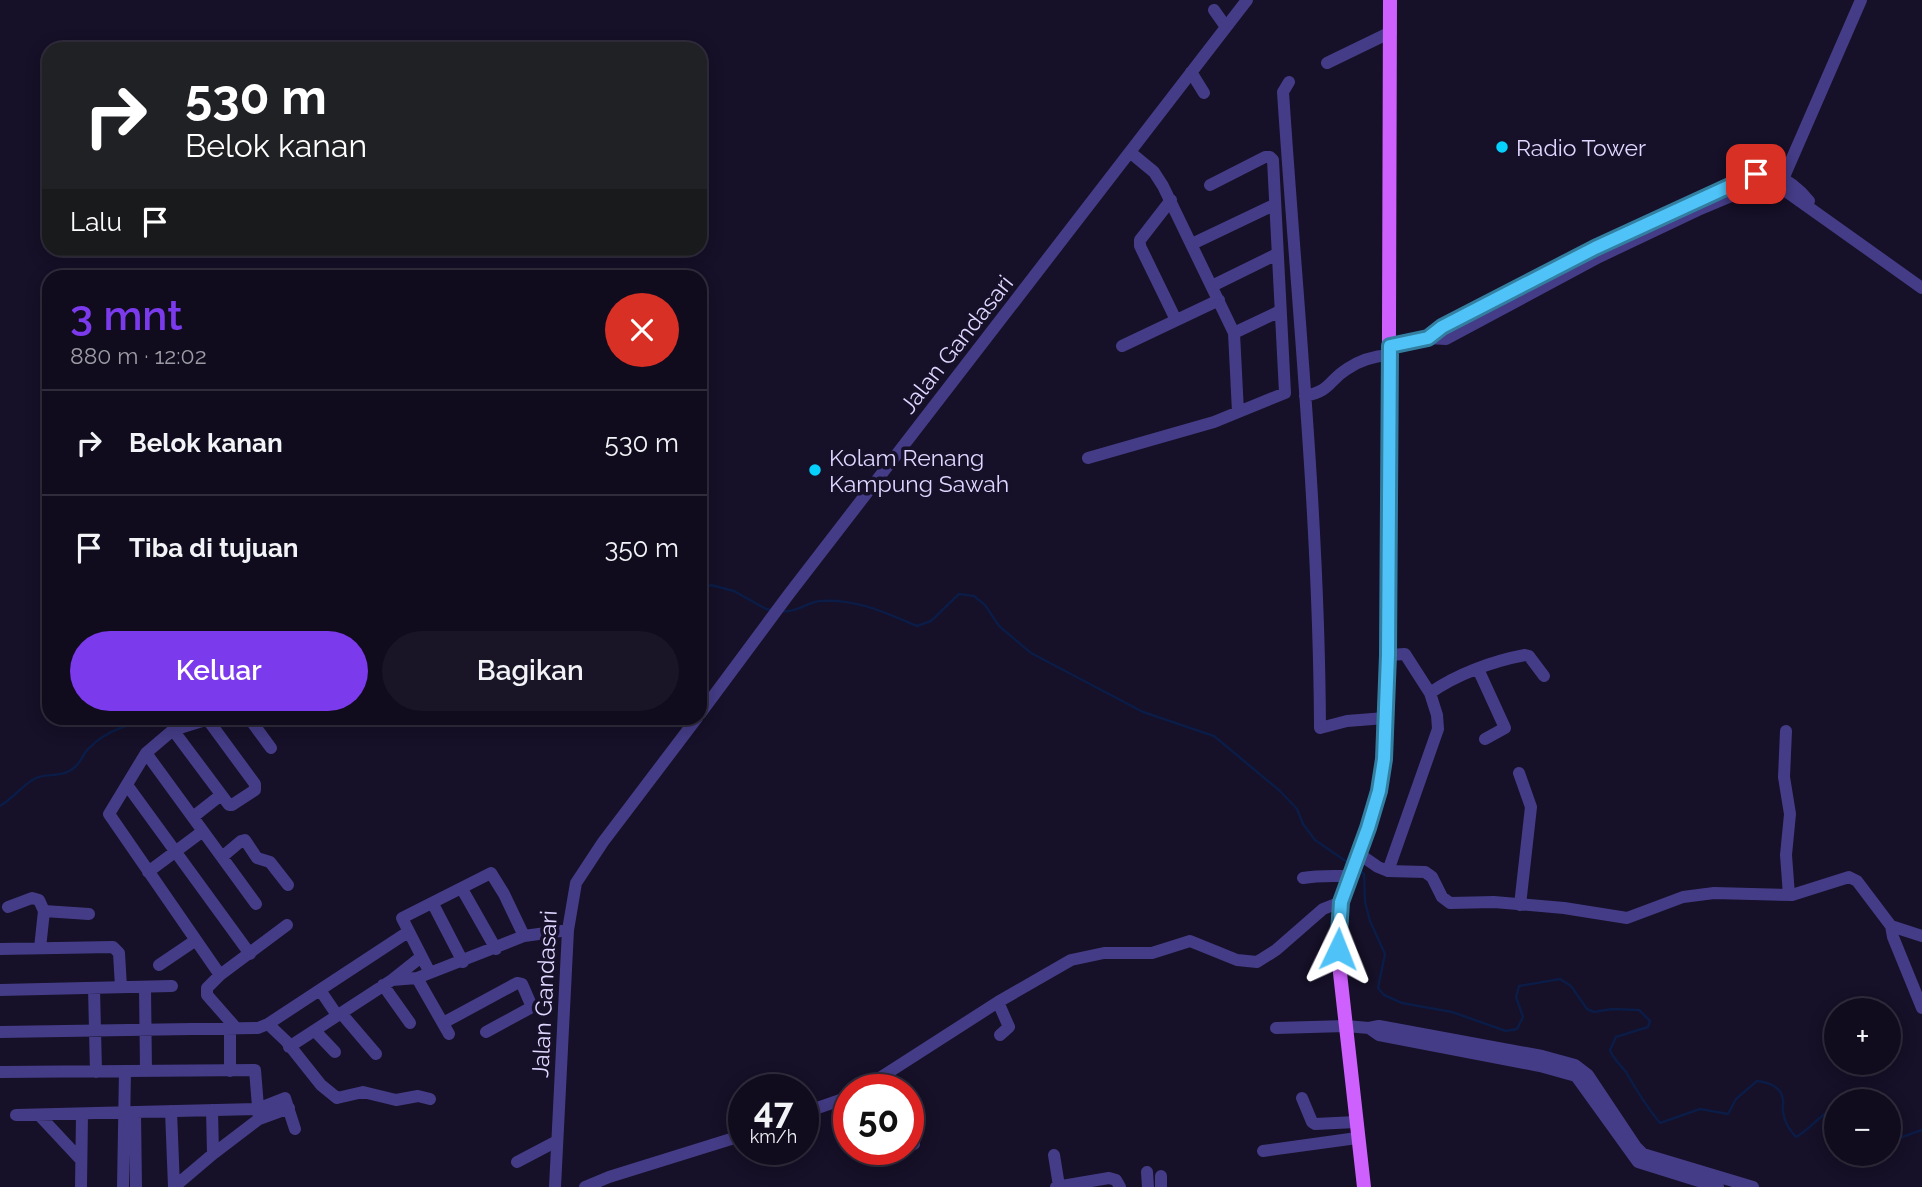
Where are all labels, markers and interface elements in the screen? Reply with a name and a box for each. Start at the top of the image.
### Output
text: 530 m [185,68,327,125]
icon: right [70,70,161,161]
text: Belok kanan [185,127,367,164]
place label: Radio Tower [1516,134,1646,161]
marker: Radio Tower [1494,139,1510,155]
pin [1726,144,1786,204]
icon: arrive [1737,155,1775,193]
icon: arrive [136,203,174,241]
text: Lalu [70,207,122,237]
street label: Jalan Gandasari [894,270,1018,418]
text: 3 mnt [70,291,183,340]
button: close [605,293,679,367]
text: 880 m · 12:02 [70,342,207,369]
icon: right [70,424,108,462]
text: Belok kanan [129,428,283,458]
text: 530 m [605,428,679,458]
place label: Kolam Renang Kampung Sawah [829,444,1009,497]
marker: Kolam Renang Kampung Sawah [807,462,823,478]
icon: arrive [70,529,108,567]
text: Tiba di tujuan [129,533,299,563]
text: 350 m [605,533,679,563]
button: Keluar [70,631,368,711]
button: Bagikan [382,631,679,711]
street label: Jalan Gandasari [526,910,562,1078]
position arrow [1301,912,1375,986]
map controls [1824,998,1901,1166]
button: + [1824,998,1901,1075]
speed limit sign: 50 [833,1074,924,1165]
button: − [1824,1089,1901,1166]
text: 47 [754,1090,793,1131]
text: km/h [750,1126,797,1147]

